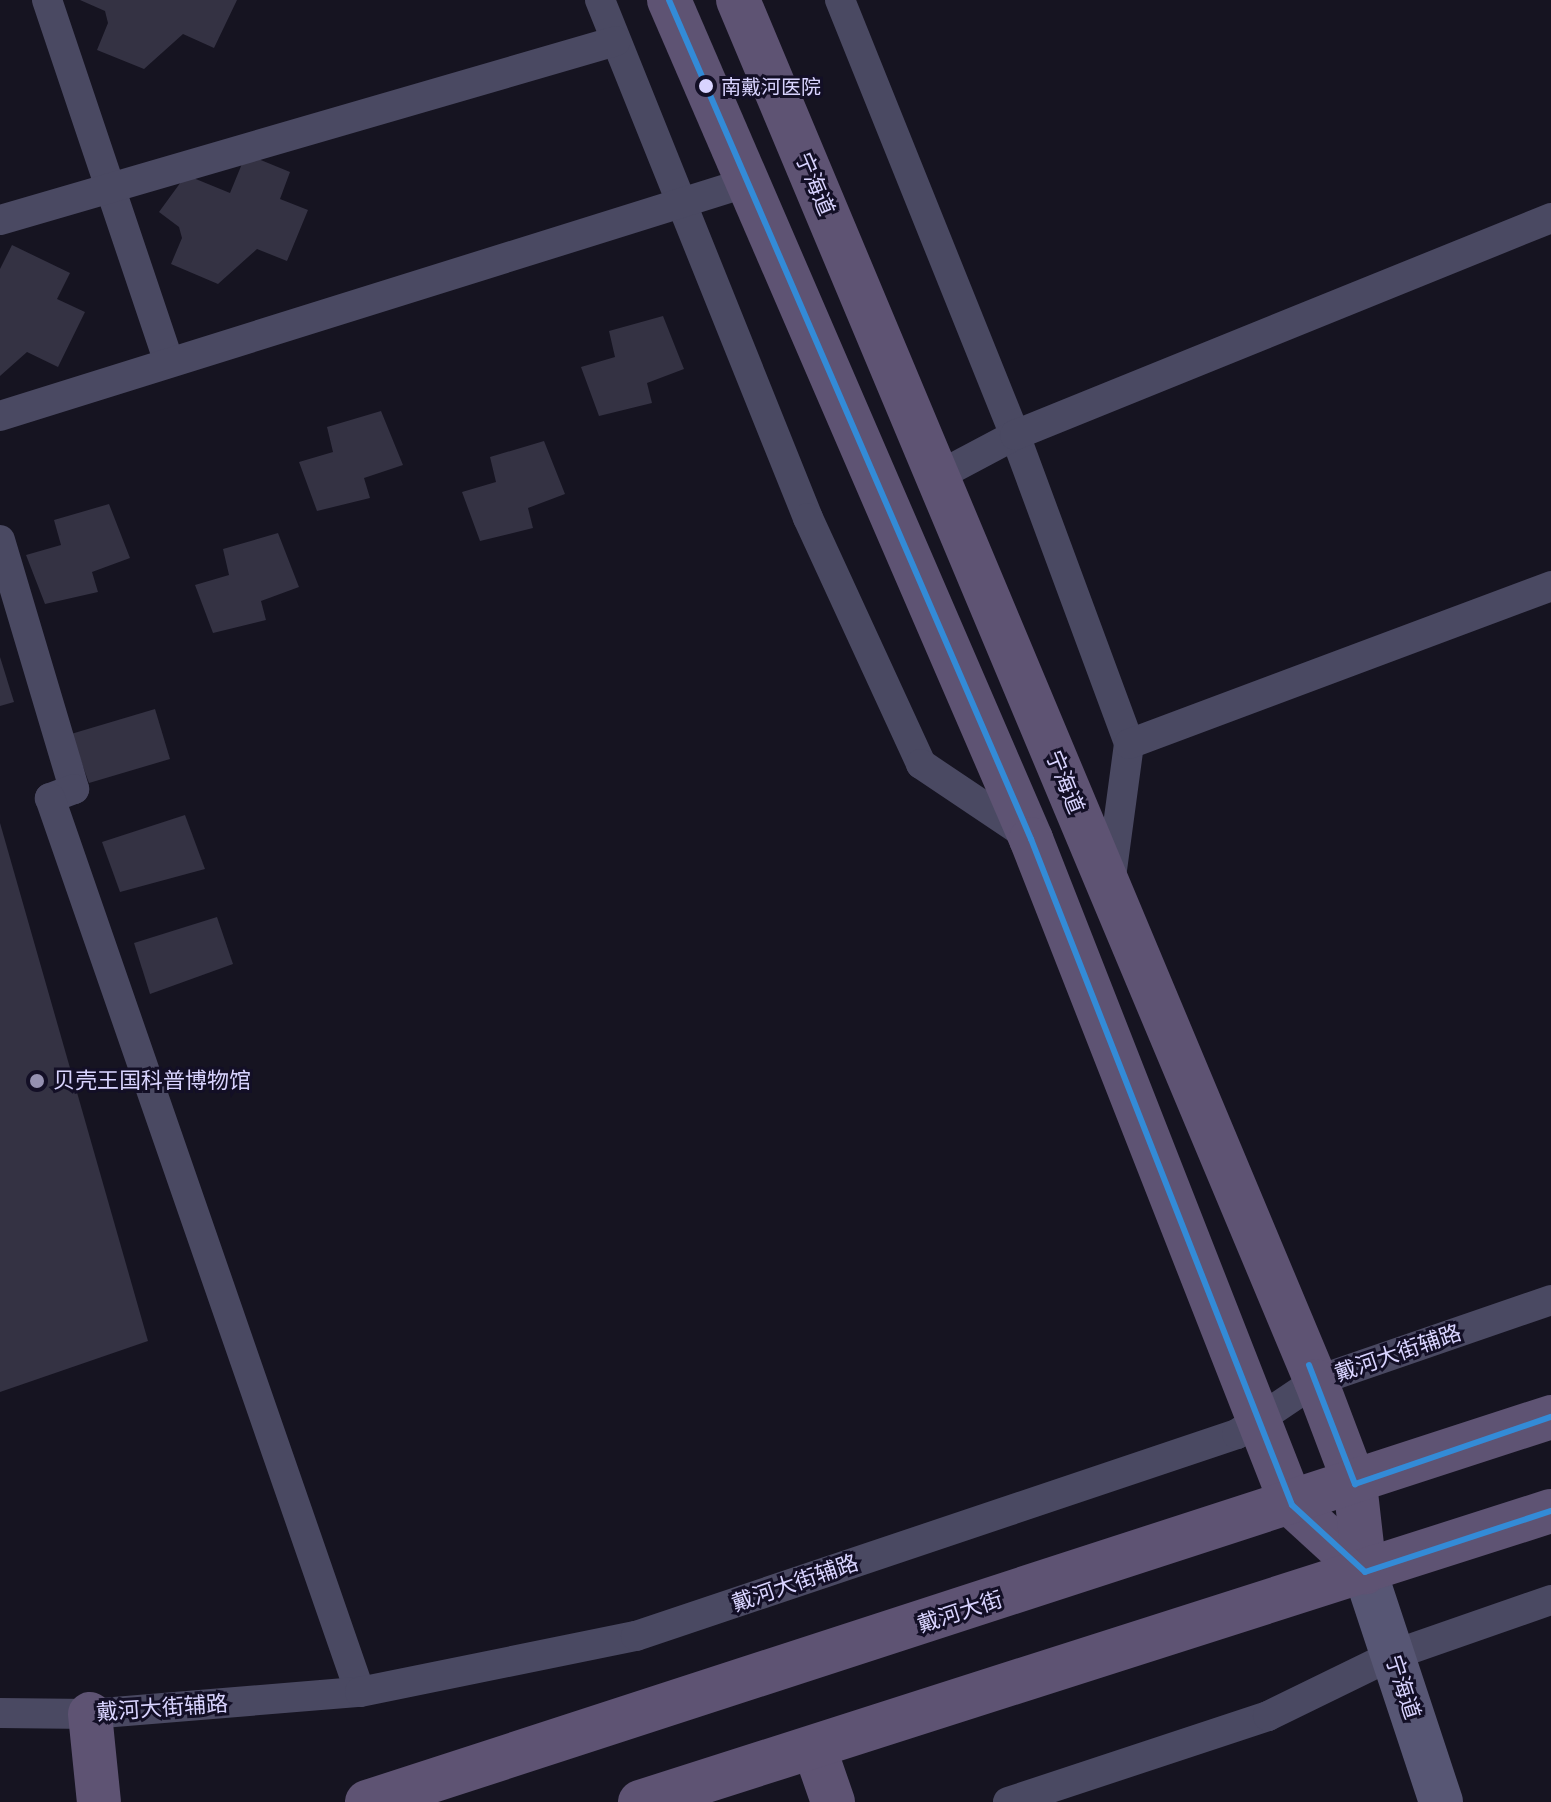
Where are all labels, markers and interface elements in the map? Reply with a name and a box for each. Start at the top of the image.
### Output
place label: 南戴河医院 [721,74,821,98]
marker: 南戴河医院 [698,78,714,94]
street label: 宁海道 [790,148,840,220]
street label: 宁海道 [1040,746,1090,818]
place label: 贝壳王国科普博物馆 [53,1068,251,1094]
marker: 贝壳王国科普博物馆 [28,1072,46,1090]
street label: 戴河大街辅路 [1331,1319,1465,1387]
street label: 戴河大街辅路 [728,1549,862,1617]
street label: 戴河大街 [914,1586,1006,1638]
street label: 宁海道 [1380,1652,1426,1722]
street label: 戴河大街辅路 [95,1690,229,1726]

